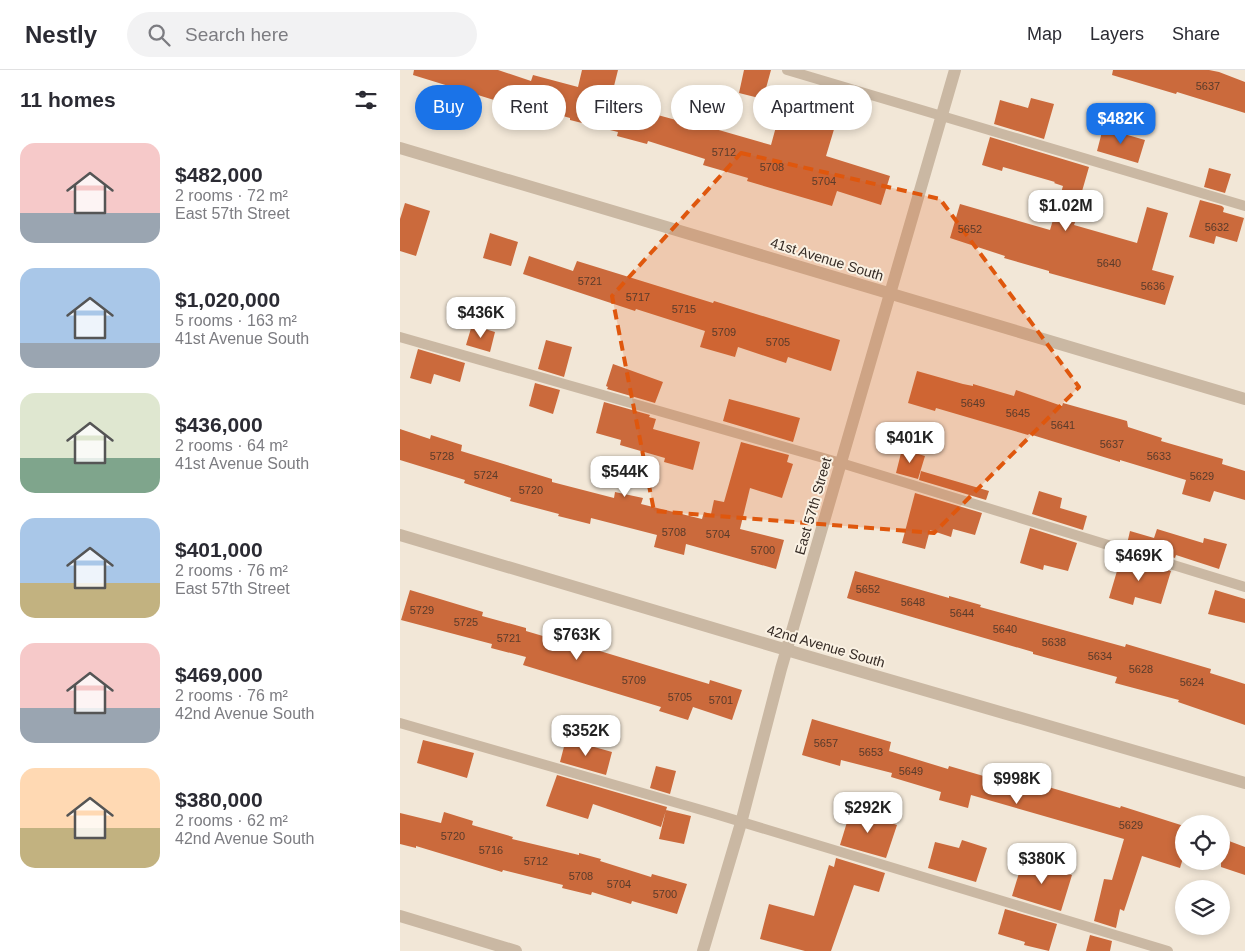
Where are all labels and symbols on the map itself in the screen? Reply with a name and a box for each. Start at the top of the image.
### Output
house number: 5637 [1196,80,1220,92]
pin: $482K [1086,102,1156,145]
house number: 5712 [712,146,736,158]
house number: 5708 [760,161,784,173]
house number: 5704 [812,175,836,187]
pin: $1.02M [1025,190,1107,232]
house number: 5632 [1205,221,1229,233]
house number: 5652 [958,223,982,235]
street label: 41st Avenue South [769,234,885,284]
house number: 5640 [1097,257,1121,269]
house number: 5721 [578,275,602,287]
house number: 5636 [1141,280,1165,292]
house number: 5717 [626,291,650,303]
pin: $436K [446,296,516,339]
house number: 5715 [672,303,696,315]
house number: 5709 [712,326,736,338]
house number: 5705 [766,336,790,348]
house number: 5649 [961,397,985,409]
house number: 5645 [1006,407,1030,419]
house number: 5641 [1051,419,1075,431]
pin: $401K [875,422,945,464]
house number: 5637 [1100,438,1124,450]
house number: 5728 [430,450,454,462]
house number: 5633 [1147,450,1171,462]
street label: East 57th Street [791,455,835,556]
pin: $544K [590,456,660,498]
house number: 5724 [474,469,498,481]
house number: 5629 [1190,470,1214,482]
house number: 5720 [519,484,543,496]
house number: 5708 [662,526,686,538]
house number: 5704 [706,528,730,540]
pin: $469K [1104,540,1174,582]
house number: 5700 [751,544,775,556]
house number: 5652 [856,583,880,595]
house number: 5648 [901,596,925,608]
house number: 5729 [410,604,434,616]
house number: 5644 [950,607,974,619]
house number: 5725 [454,616,478,628]
pin: $763K [542,618,612,661]
street label: 42nd Avenue South [765,622,887,670]
house number: 5640 [993,623,1017,635]
house number: 5721 [497,632,521,644]
house number: 5638 [1042,636,1066,648]
house number: 5634 [1088,650,1112,662]
house number: 5628 [1129,663,1153,675]
house number: 5709 [622,674,646,686]
house number: 5624 [1180,676,1204,688]
house number: 5705 [668,691,692,703]
house number: 5701 [709,694,733,706]
pin: $352K [551,714,621,757]
house number: 5657 [814,737,838,749]
house number: 5653 [859,746,883,758]
pin: $998K [982,762,1052,805]
house number: 5649 [899,765,923,777]
pin: $292K [833,792,903,834]
house number: 5629 [1119,819,1143,831]
house number: 5720 [441,830,465,842]
pin: $380K [1007,842,1077,885]
house number: 5716 [479,844,503,856]
house number: 5712 [524,855,548,867]
house number: 5708 [569,870,593,882]
house number: 5704 [607,878,631,890]
house number: 5700 [653,888,677,900]

